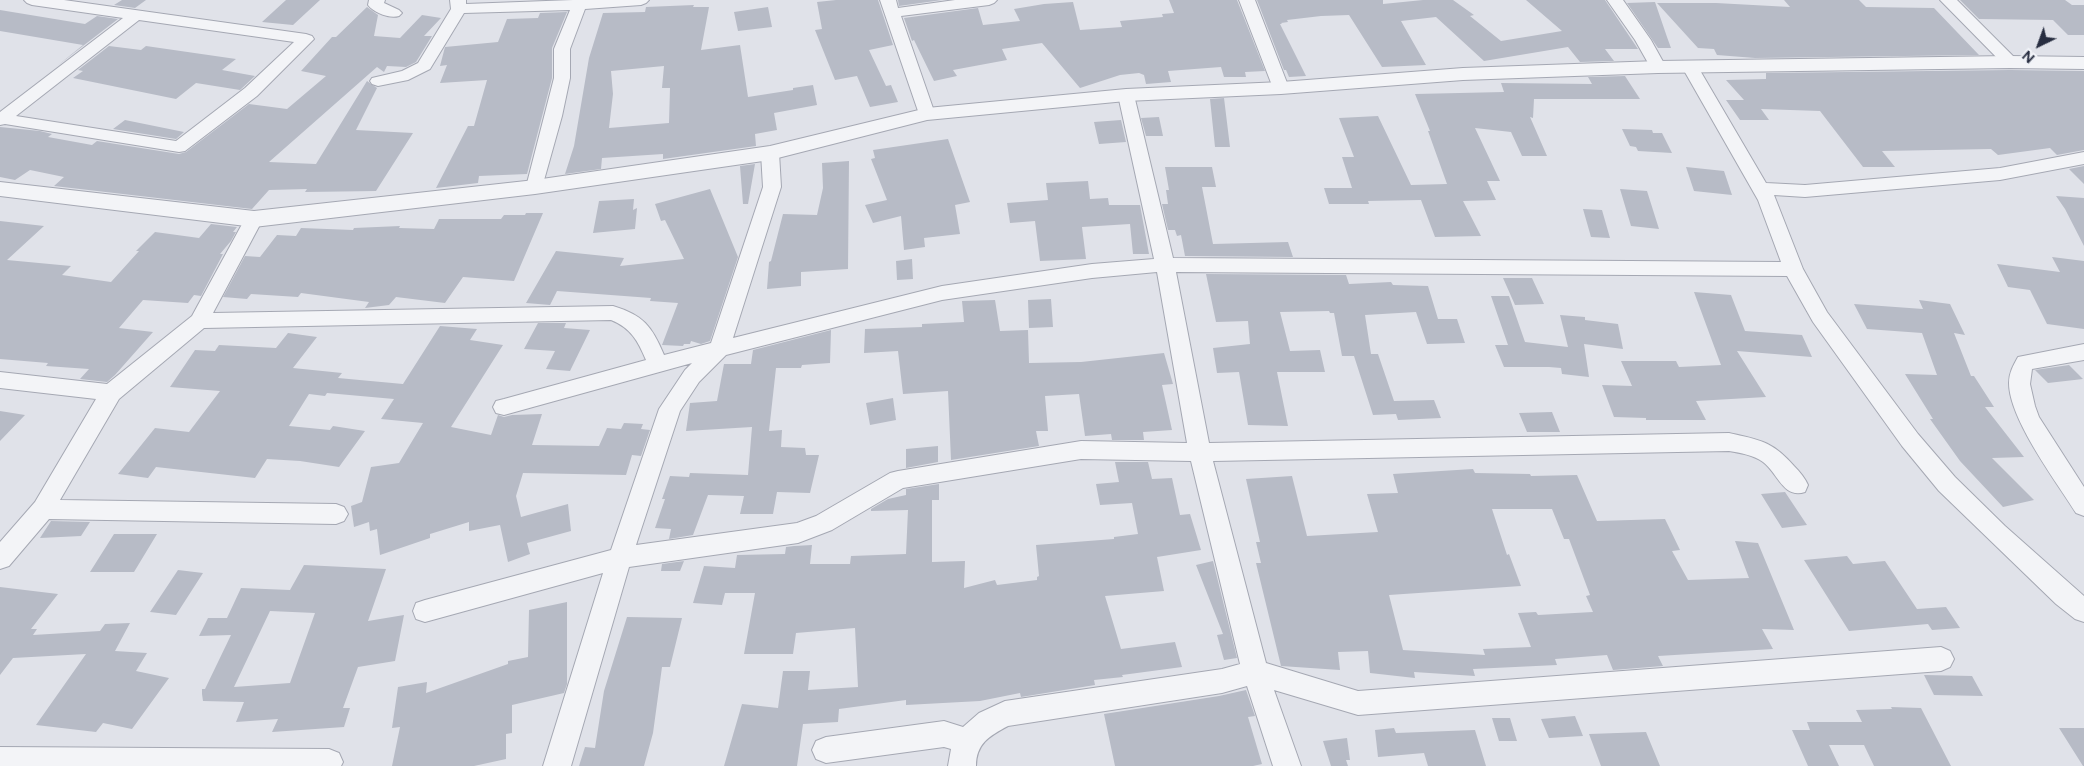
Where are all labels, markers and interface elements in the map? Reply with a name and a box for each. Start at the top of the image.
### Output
north arrow [2014,20,2064,70]
text: N [2019,47,2038,66]

